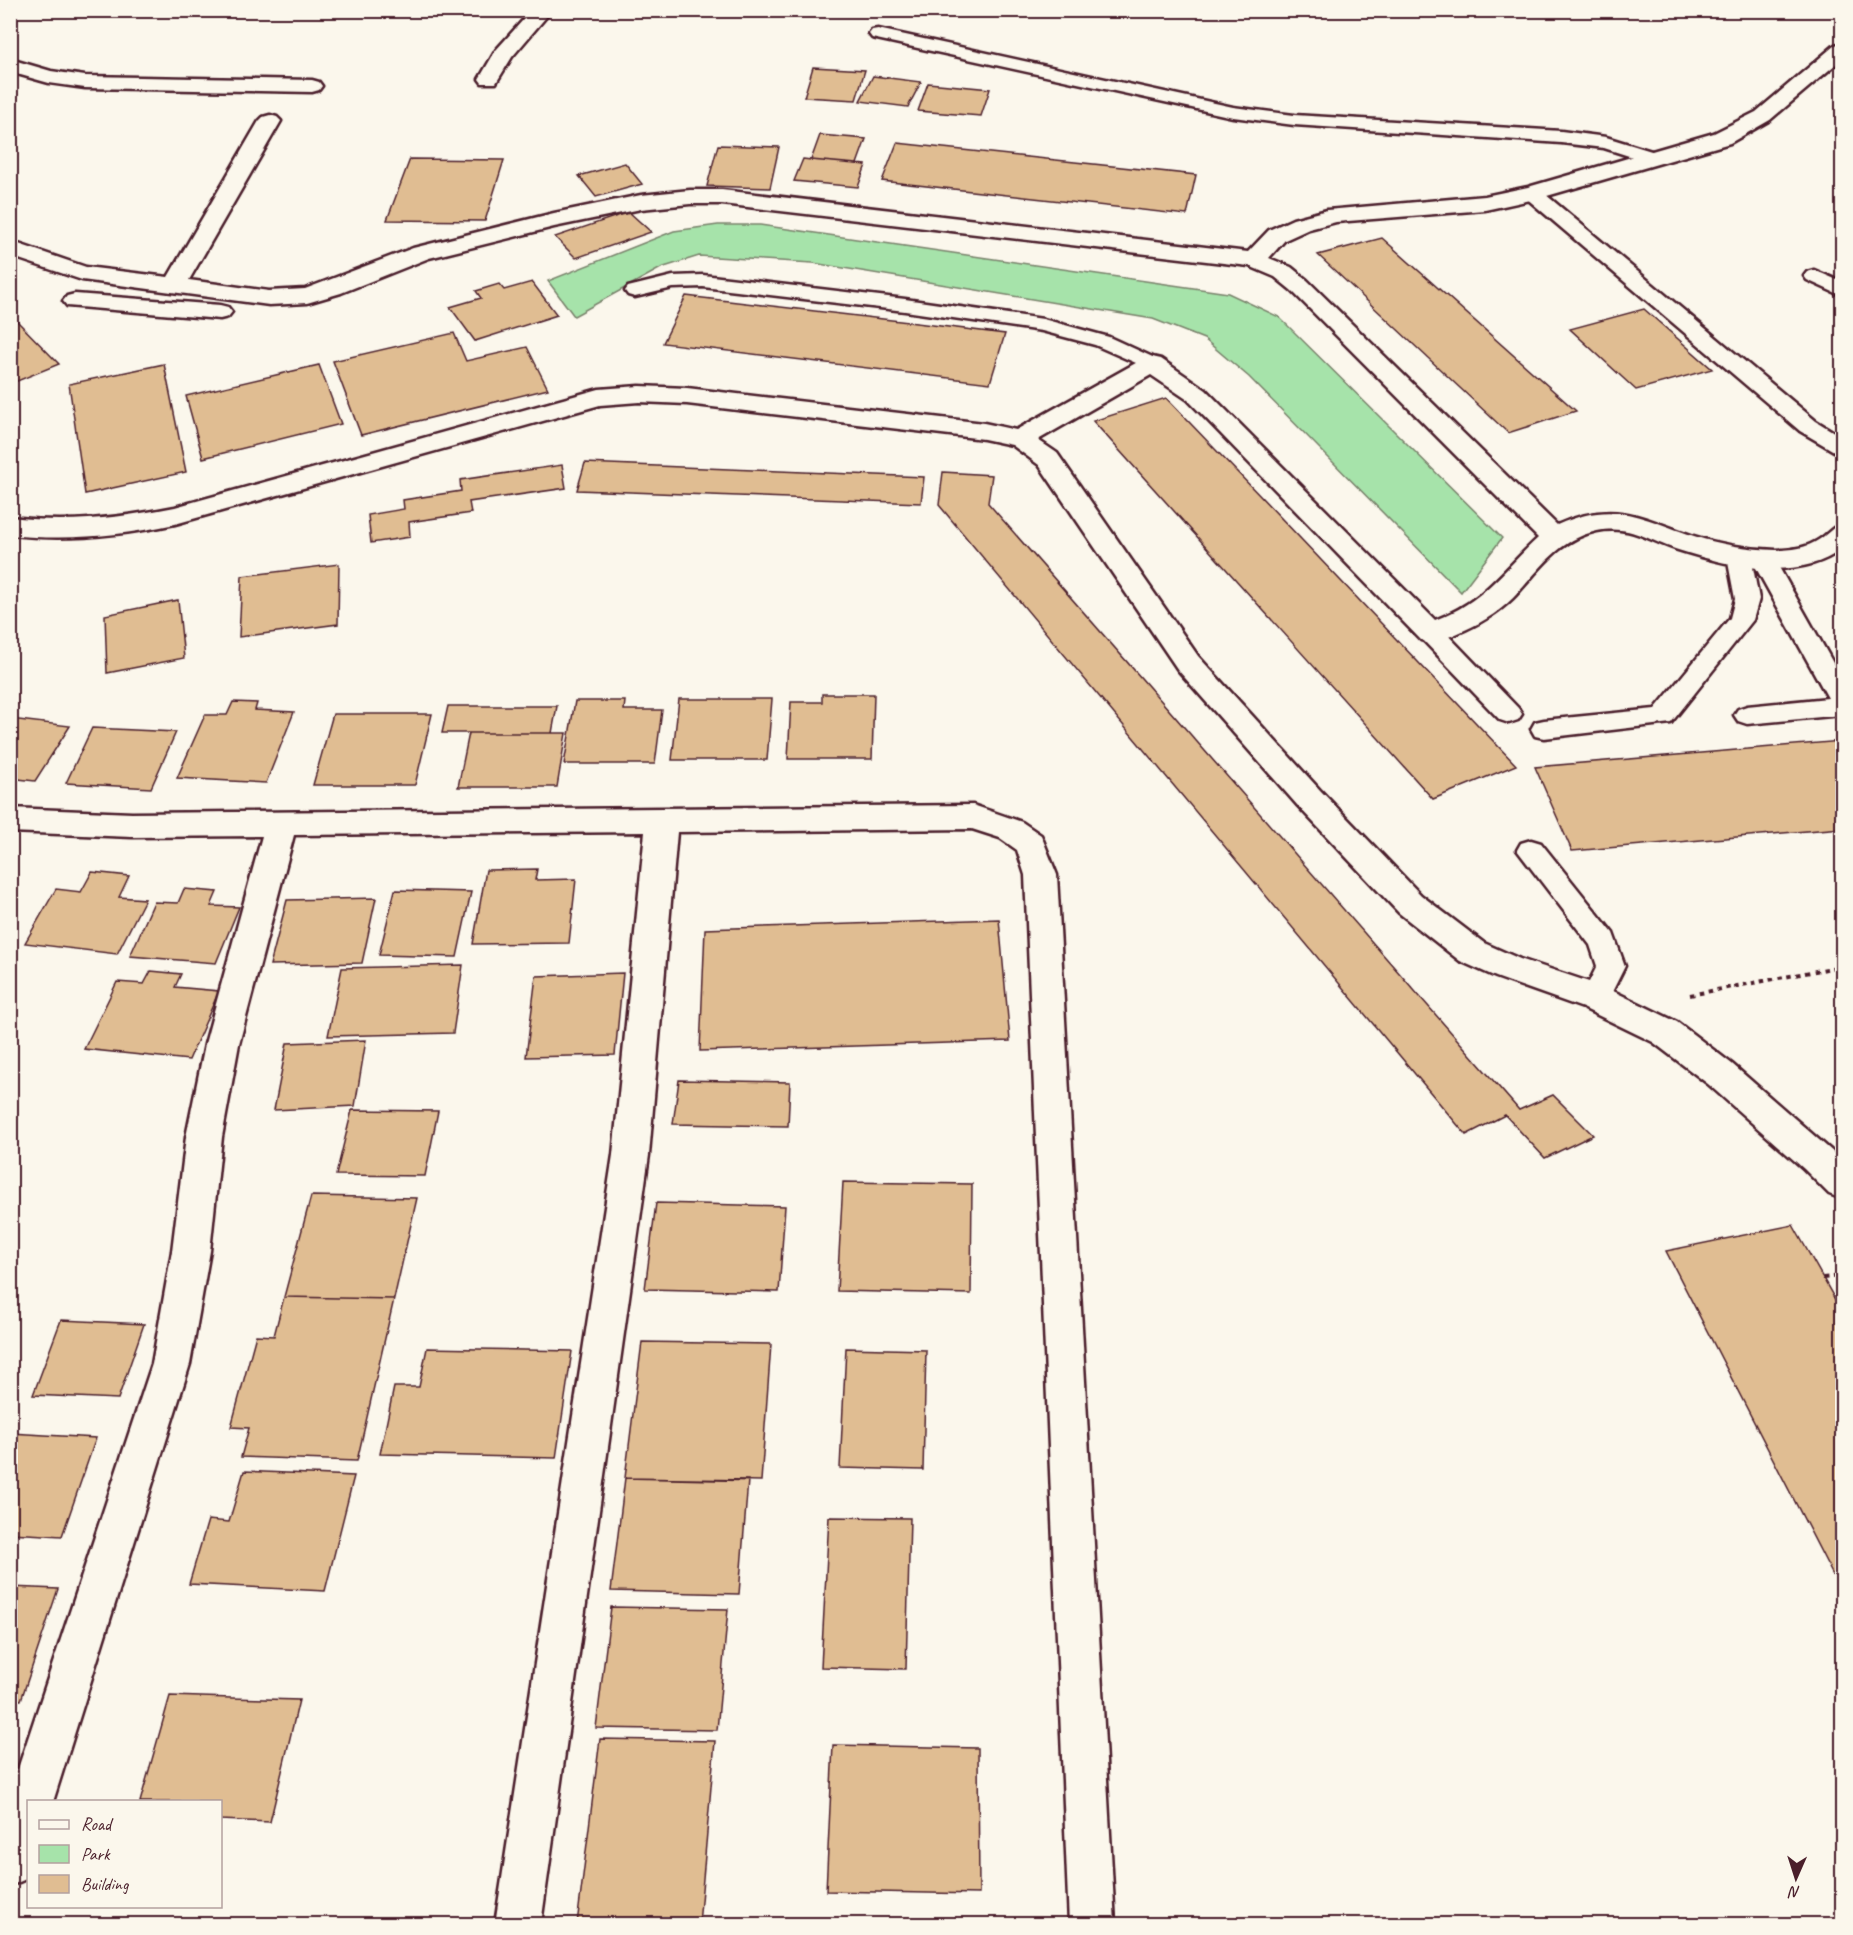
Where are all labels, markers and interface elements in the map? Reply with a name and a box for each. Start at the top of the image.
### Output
legend [27,1800,222,1908]
text: Road [81,1813,114,1835]
text: Park [81,1843,111,1865]
north arrow [1766,1848,1826,1908]
text: Building [81,1873,130,1895]
text: N [1787,1882,1801,1902]

